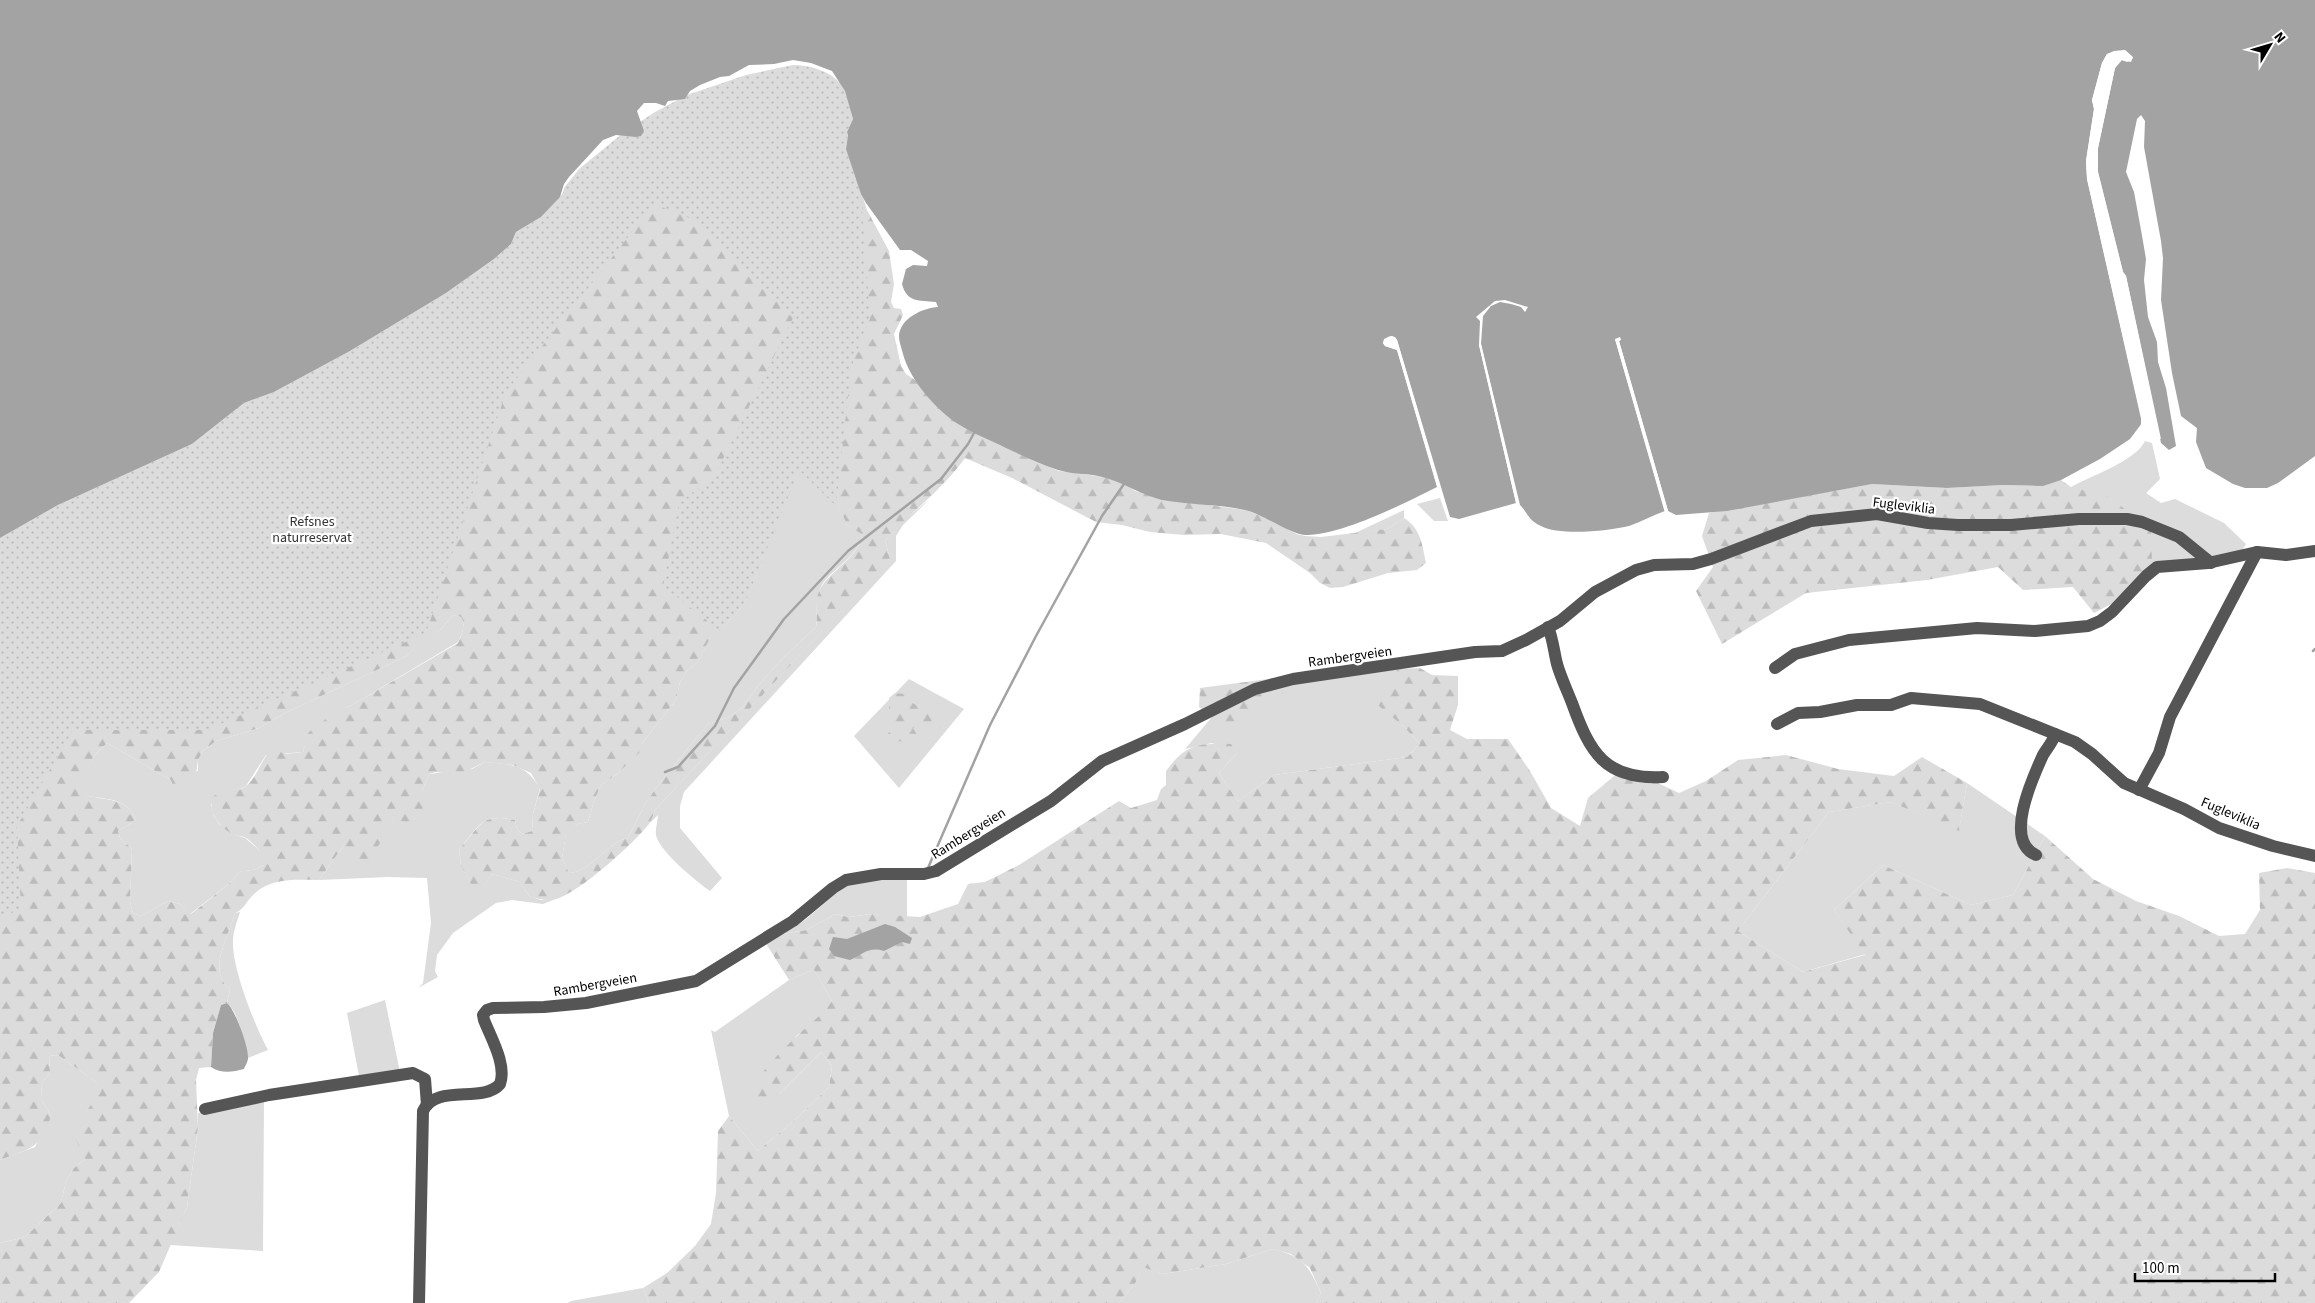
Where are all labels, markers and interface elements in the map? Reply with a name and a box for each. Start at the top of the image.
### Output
north arrow [2245,20,2295,70]
text: N [2269,28,2290,47]
street label: Fugleviklia [1871,492,1936,520]
park label: Refsnes naturreservat [272,512,352,548]
street label: Rambergveien [1307,641,1393,673]
street label: Fugleviklia [2198,792,2263,835]
street label: Rambergveien [927,803,1010,865]
street label: Rambergveien [552,968,639,1002]
scale bar [2135,1250,2275,1282]
text: 100 m [2142,1258,2180,1279]

